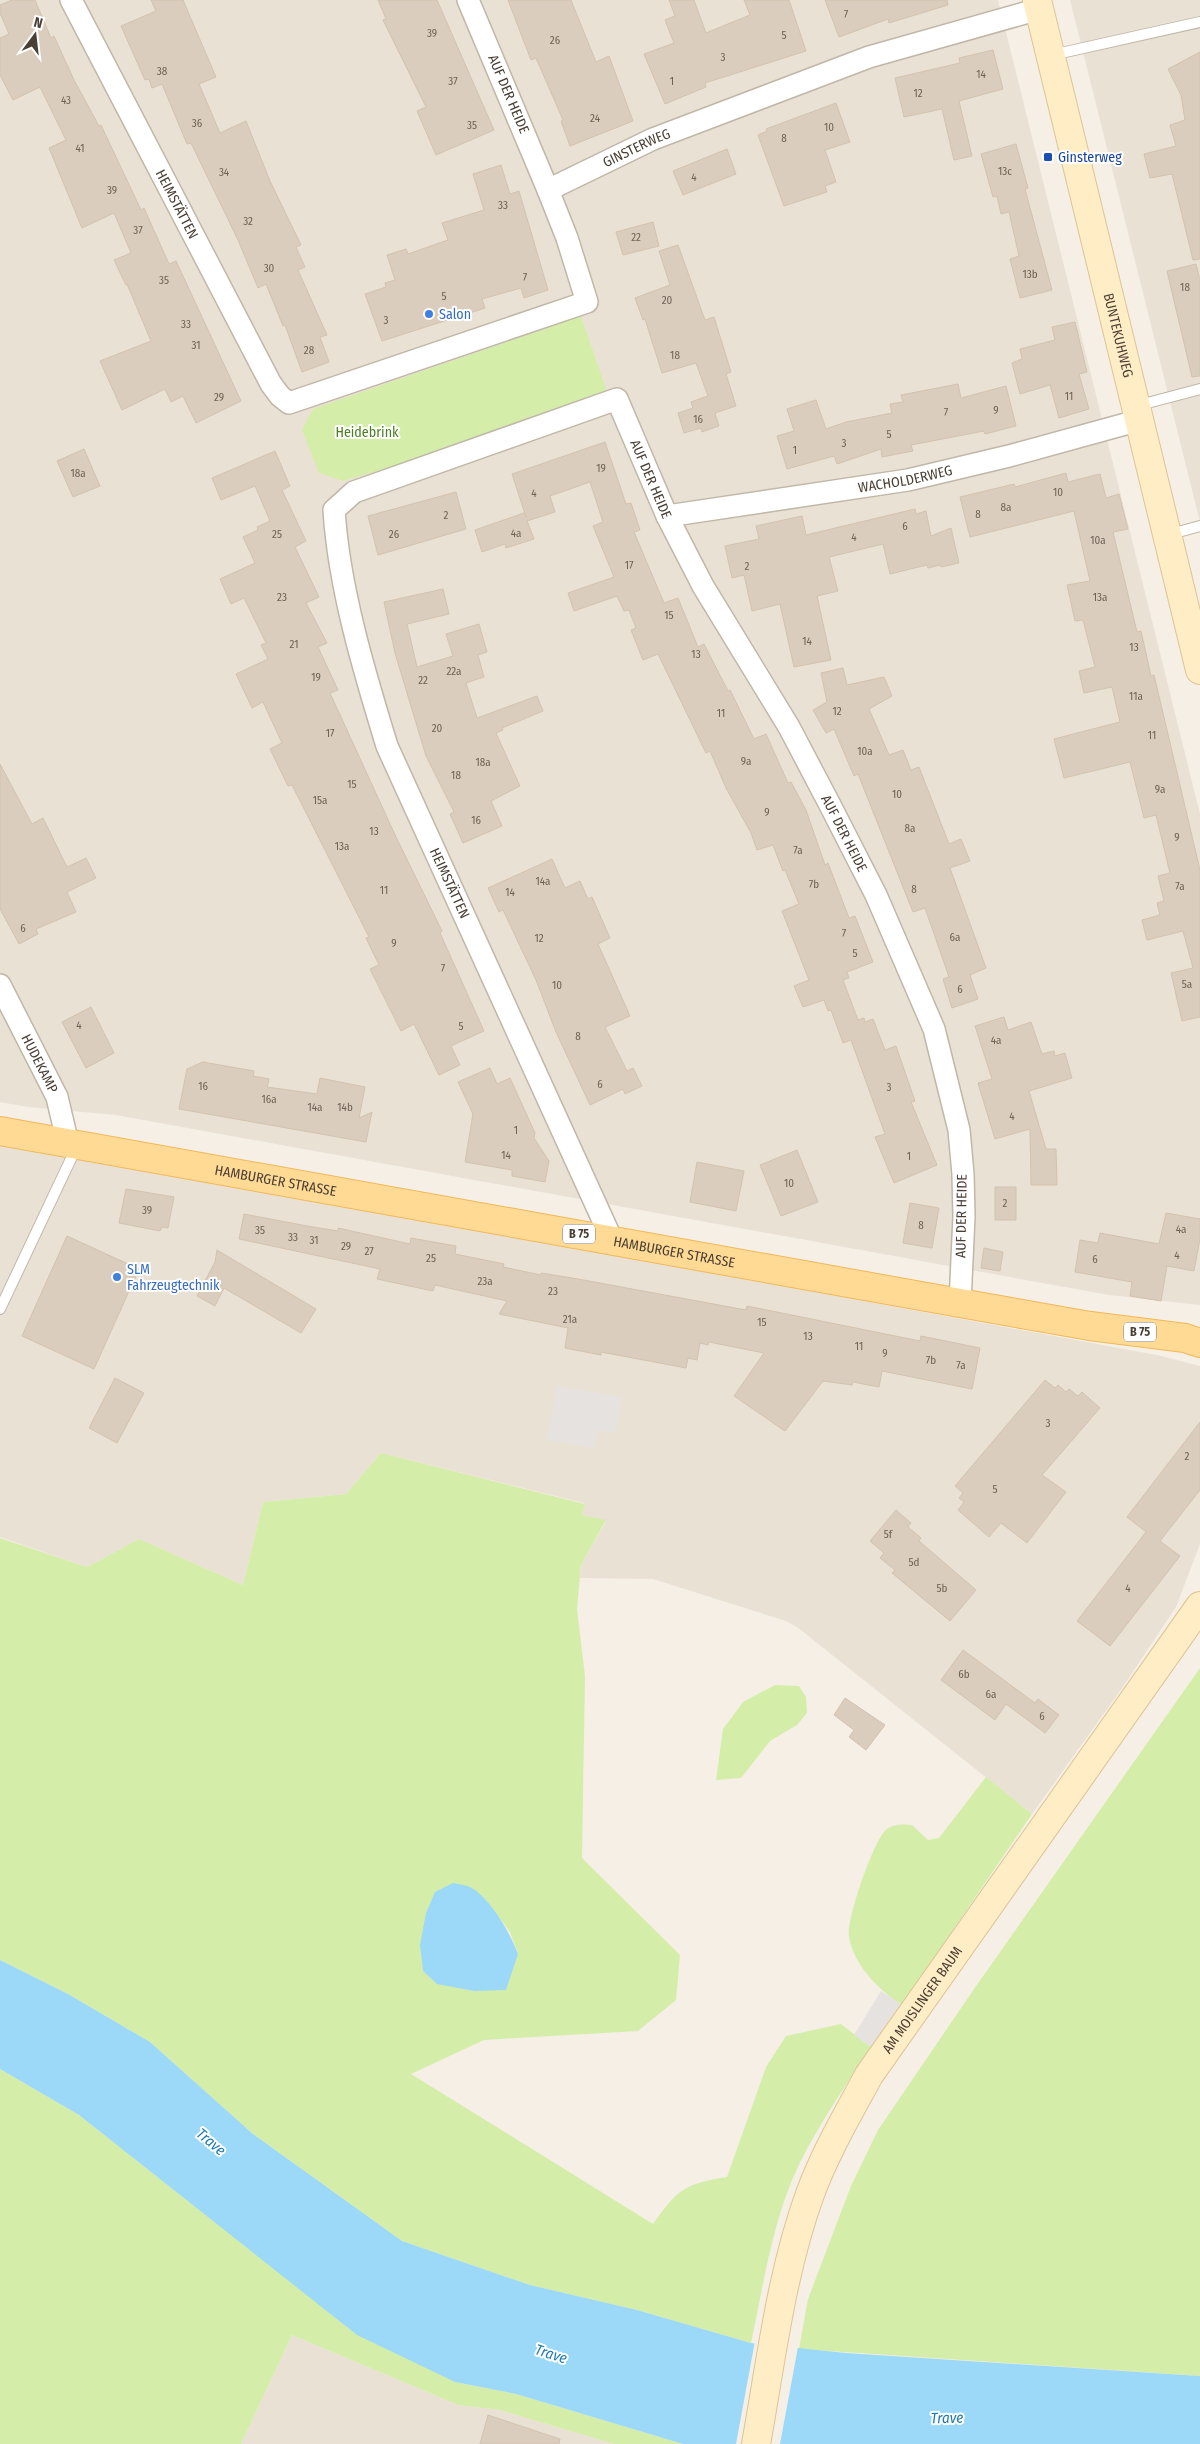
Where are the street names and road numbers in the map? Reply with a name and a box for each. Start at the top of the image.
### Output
street label: AUF DER HEIDE [484,52,533,137]
street label: GINSTERWEG [600,125,673,171]
street label: HEIMSTÄTTEN [152,167,202,242]
street label: BUNTEKUHWEG [1100,291,1137,379]
street label: AUF DER HEIDE [626,437,675,521]
street label: WACHOLDERWEG [857,462,954,496]
street label: AUF DER HEIDE [817,792,871,875]
street label: HEIMSTÄTTEN [426,845,473,921]
street label: HUDEKAMP [17,1031,61,1096]
street label: HAMBURGER STRASSE [213,1162,338,1200]
street label: AUF DER HEIDE [952,1173,971,1258]
road number: B 75 [563,1224,595,1244]
street label: HAMBURGER STRASSE [612,1233,737,1272]
road number: B 75 [1124,1322,1156,1341]
street label: AM MOISLINGER BAUM [879,1943,966,2057]

